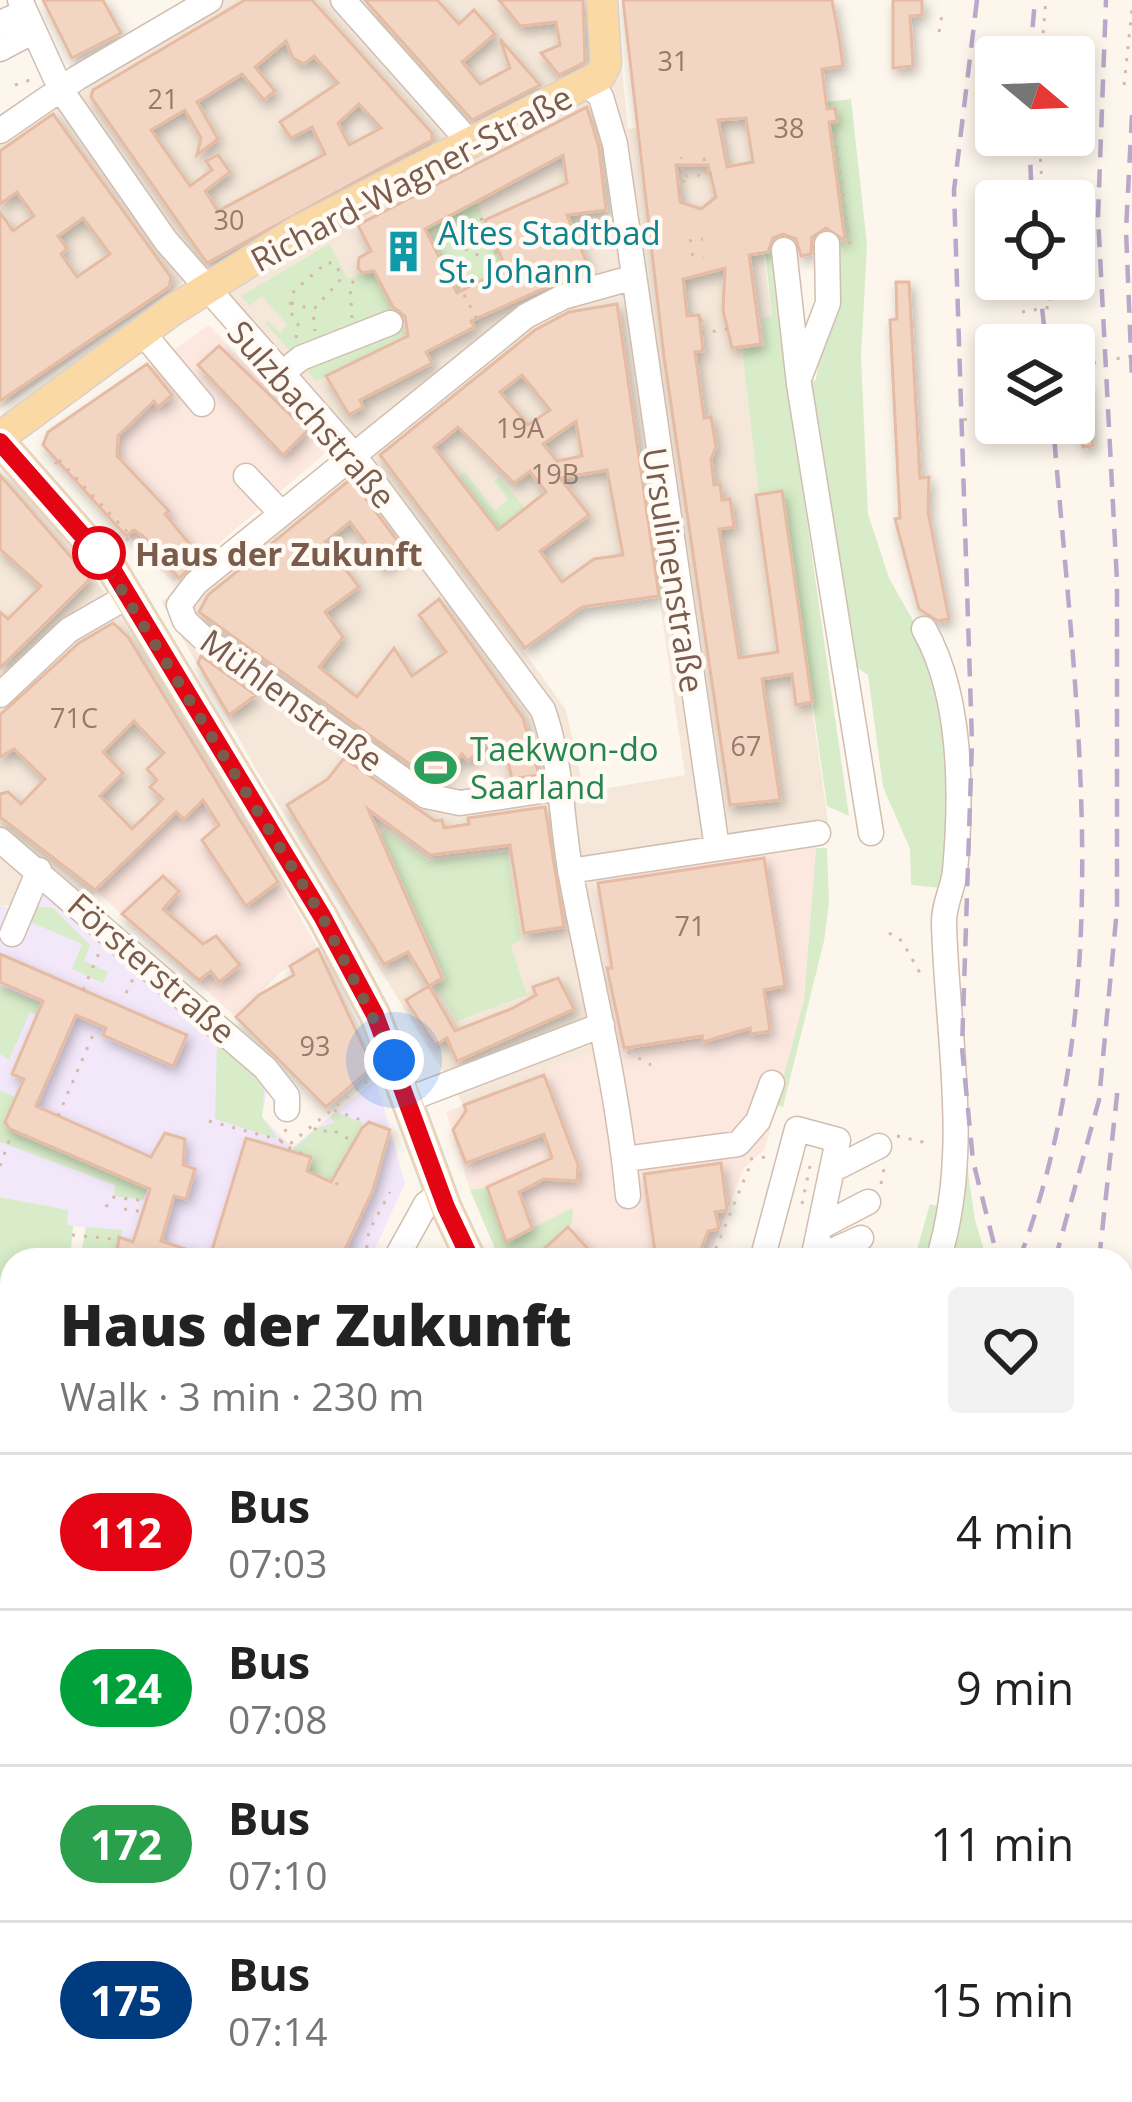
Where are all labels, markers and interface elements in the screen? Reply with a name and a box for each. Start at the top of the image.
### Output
north arrow [975,36,1095,156]
map controls [975,36,1095,444]
house number: 31 [658,42,688,79]
street label: Richard-Wagner-Straße [243,74,579,282]
house number: 21 [148,80,178,117]
house number: 38 [774,109,804,146]
button: locate [975,180,1095,300]
house number: 30 [214,201,244,238]
place label: Altes Stadtbad St. Johann [438,210,661,293]
building icon: Altes Stadtbad St. Johann [381,228,427,274]
street label: Sulzbachstraße [218,311,406,517]
button: layers [975,324,1095,444]
house number: 19A [496,409,545,446]
street label: Ursulinenstraße [632,444,716,696]
house number: 19B [531,455,579,492]
marker: Haus der Zukunft [74,528,124,578]
place label: Haus der Zukunft [135,531,423,576]
street label: Mühlenstraße [192,618,392,782]
house number: 71C [50,699,98,736]
place label: Taekwon-do Saarland [470,726,659,809]
house number: 67 [731,727,761,764]
sports icon: Taekwon-do Saarland [413,744,459,790]
street label: Försterstraße [59,883,245,1053]
house number: 71 [675,907,705,944]
house number: 93 [300,1027,330,1064]
your location [364,1030,424,1090]
text: Haus der Zukunft [60,1285,572,1363]
button: heart [948,1287,1074,1413]
text: Walk · 3 min · 230 m [60,1369,424,1422]
text: Bus [228,1475,310,1536]
text: 4 min [956,1501,1074,1562]
text: 112 [90,1503,162,1560]
text: 07:03 [228,1536,327,1589]
text: Bus [228,1631,310,1692]
text: 9 min [956,1657,1074,1718]
text: 124 [90,1659,162,1716]
text: 07:08 [228,1692,327,1745]
text: Bus [228,1787,310,1848]
text: 11 min [930,1813,1074,1874]
text: 172 [90,1815,162,1872]
text: 07:10 [228,1848,327,1901]
text: Bus [228,1943,310,2004]
text: 15 min [930,1969,1074,2030]
text: 175 [90,1971,162,2028]
text: 07:14 [228,2004,327,2057]

